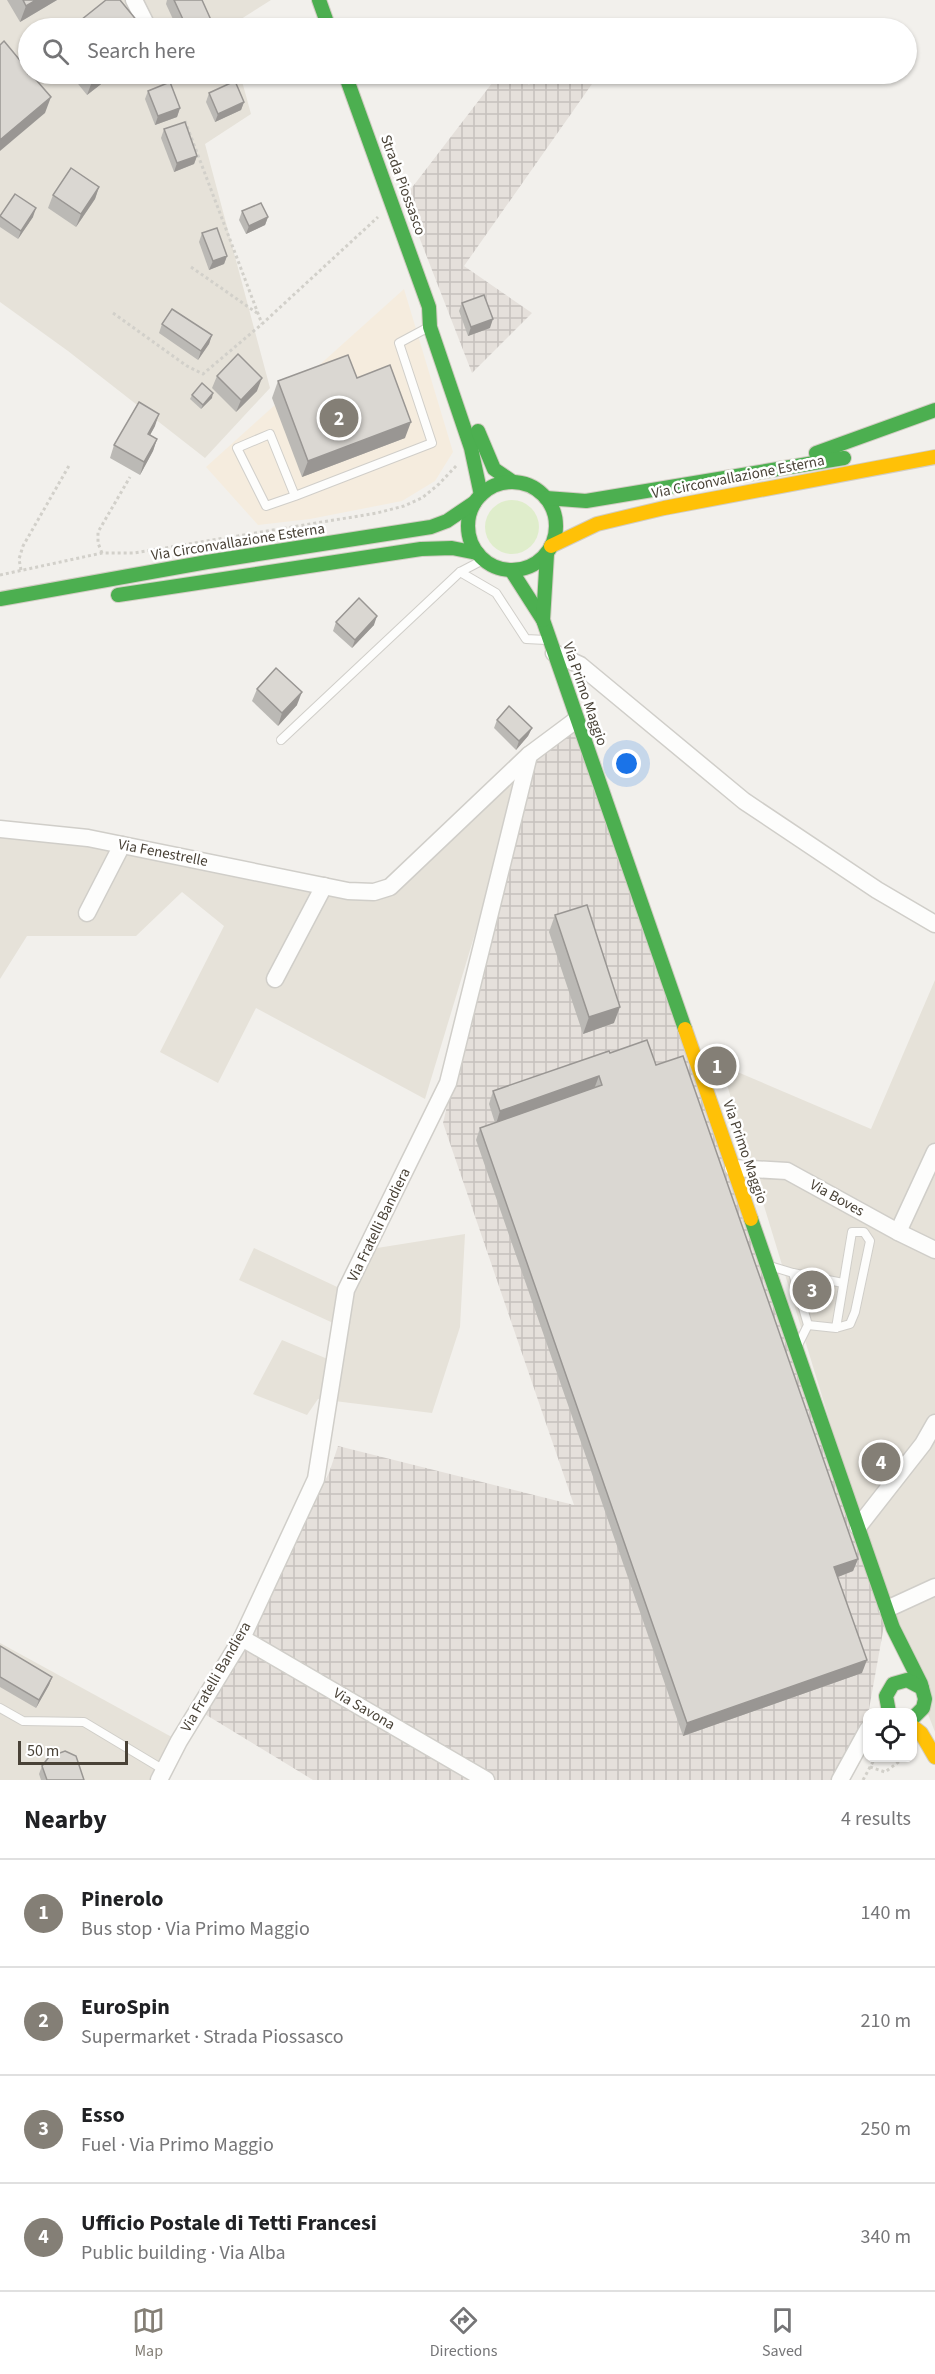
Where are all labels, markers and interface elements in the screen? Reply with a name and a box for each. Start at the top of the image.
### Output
search box [18,18,917,84]
icon: search [39,35,72,68]
text: Search here [87,35,195,67]
street label: Strada Piossasco [375,132,431,238]
pin: 2 [320,396,358,440]
street label: Via Circonvallazione Esterna [650,450,826,504]
street label: Via Circonvallazione Esterna [150,518,326,566]
street label: Via Primo Maggio [557,639,613,749]
your location [612,749,641,778]
street label: Via Fenestrelle [116,834,210,872]
pin: 1 [698,1044,736,1088]
street label: Via Primo Maggio [717,1097,773,1207]
street label: Via Fratelli Bandiera [342,1164,416,1286]
street label: Via Boves [806,1174,868,1222]
pin: 3 [792,1268,832,1312]
pin: 4 [862,1440,900,1484]
street label: Via Fratelli Bandiera [176,1618,256,1736]
street label: Via Savona [329,1683,399,1735]
map controls [863,1708,917,1762]
button: locate [863,1708,917,1762]
scale bar [18,1738,128,1766]
text: 50 m [27,1740,59,1762]
text: Nearby [24,1801,107,1838]
text: 4 results [841,1805,911,1833]
text: Pinerolo [81,1883,163,1915]
text: 1 [38,1899,49,1927]
text: 140 m [861,1899,911,1927]
text: Bus stop · Via Primo Maggio [81,1915,310,1943]
text: EuroSpin [81,1991,170,2023]
text: 2 [38,2007,49,2035]
text: 210 m [861,2007,911,2035]
text: Supermarket · Strada Piossasco [81,2023,344,2051]
text: Esso [81,2099,125,2131]
text: 3 [38,2115,49,2143]
text: 250 m [861,2115,911,2143]
text: Fuel · Via Primo Maggio [81,2131,274,2159]
text: Ufficio Postale di Tetti Francesi [81,2207,377,2239]
text: 4 [38,2223,49,2251]
text: 340 m [861,2223,911,2251]
text: Public building · Via Alba [81,2239,286,2267]
tab: Map [132,2304,165,2362]
tab: Directions [430,2304,497,2362]
tab: Saved [762,2304,803,2362]

